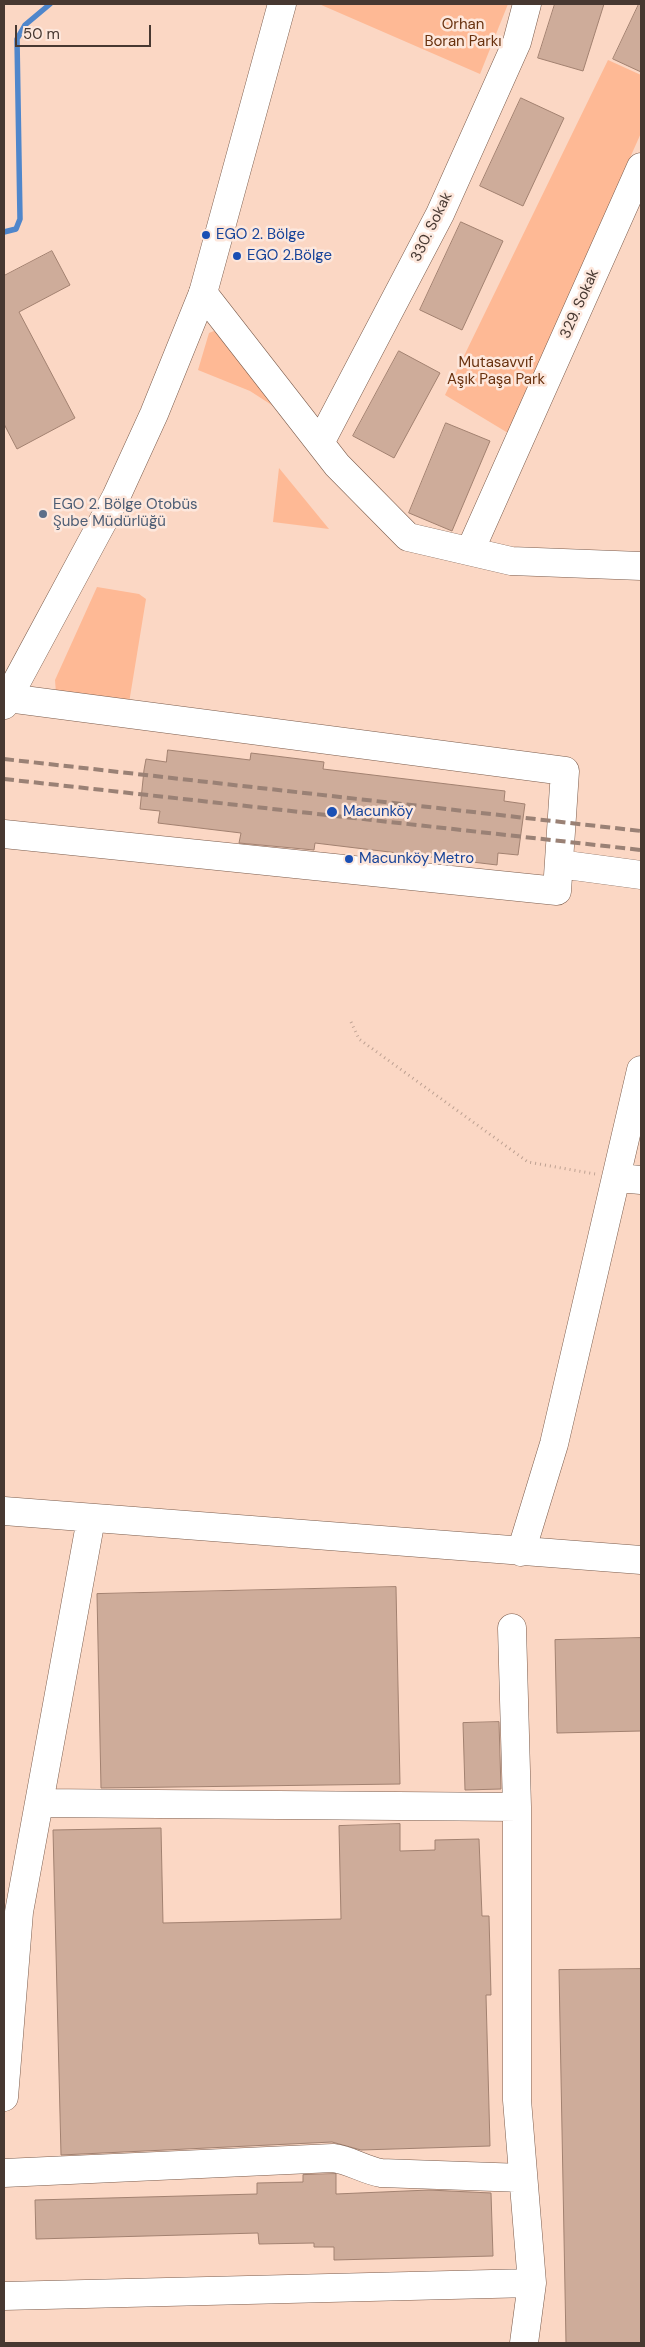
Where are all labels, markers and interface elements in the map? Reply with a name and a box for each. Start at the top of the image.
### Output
scale bar [18,15,154,47]
park label: Orhan Boran Parkı [424,16,502,51]
text: 50 m [23,24,60,44]
street label: 330. Sokak [407,189,457,265]
place label: EGO 2. Bölge [216,226,305,244]
marker: EGO 2. Bölge [200,229,212,241]
place label: EGO 2.Bölge [247,247,332,265]
marker: EGO 2.Bölge [231,250,243,262]
street label: 329. Sokak [557,266,603,342]
park label: Mutasavvıf Aşık Paşa Park [447,354,545,389]
place label: EGO 2. Bölge Otobüs Şube Müdürlüğü [53,496,198,531]
marker: EGO 2. Bölge Otobüs Şube Müdürlüğü [37,508,49,520]
place label: Macunköy [343,803,413,821]
marker: Macunköy [325,805,339,819]
place label: Macunköy Metro [359,850,474,868]
marker: Macunköy Metro [343,853,355,865]

